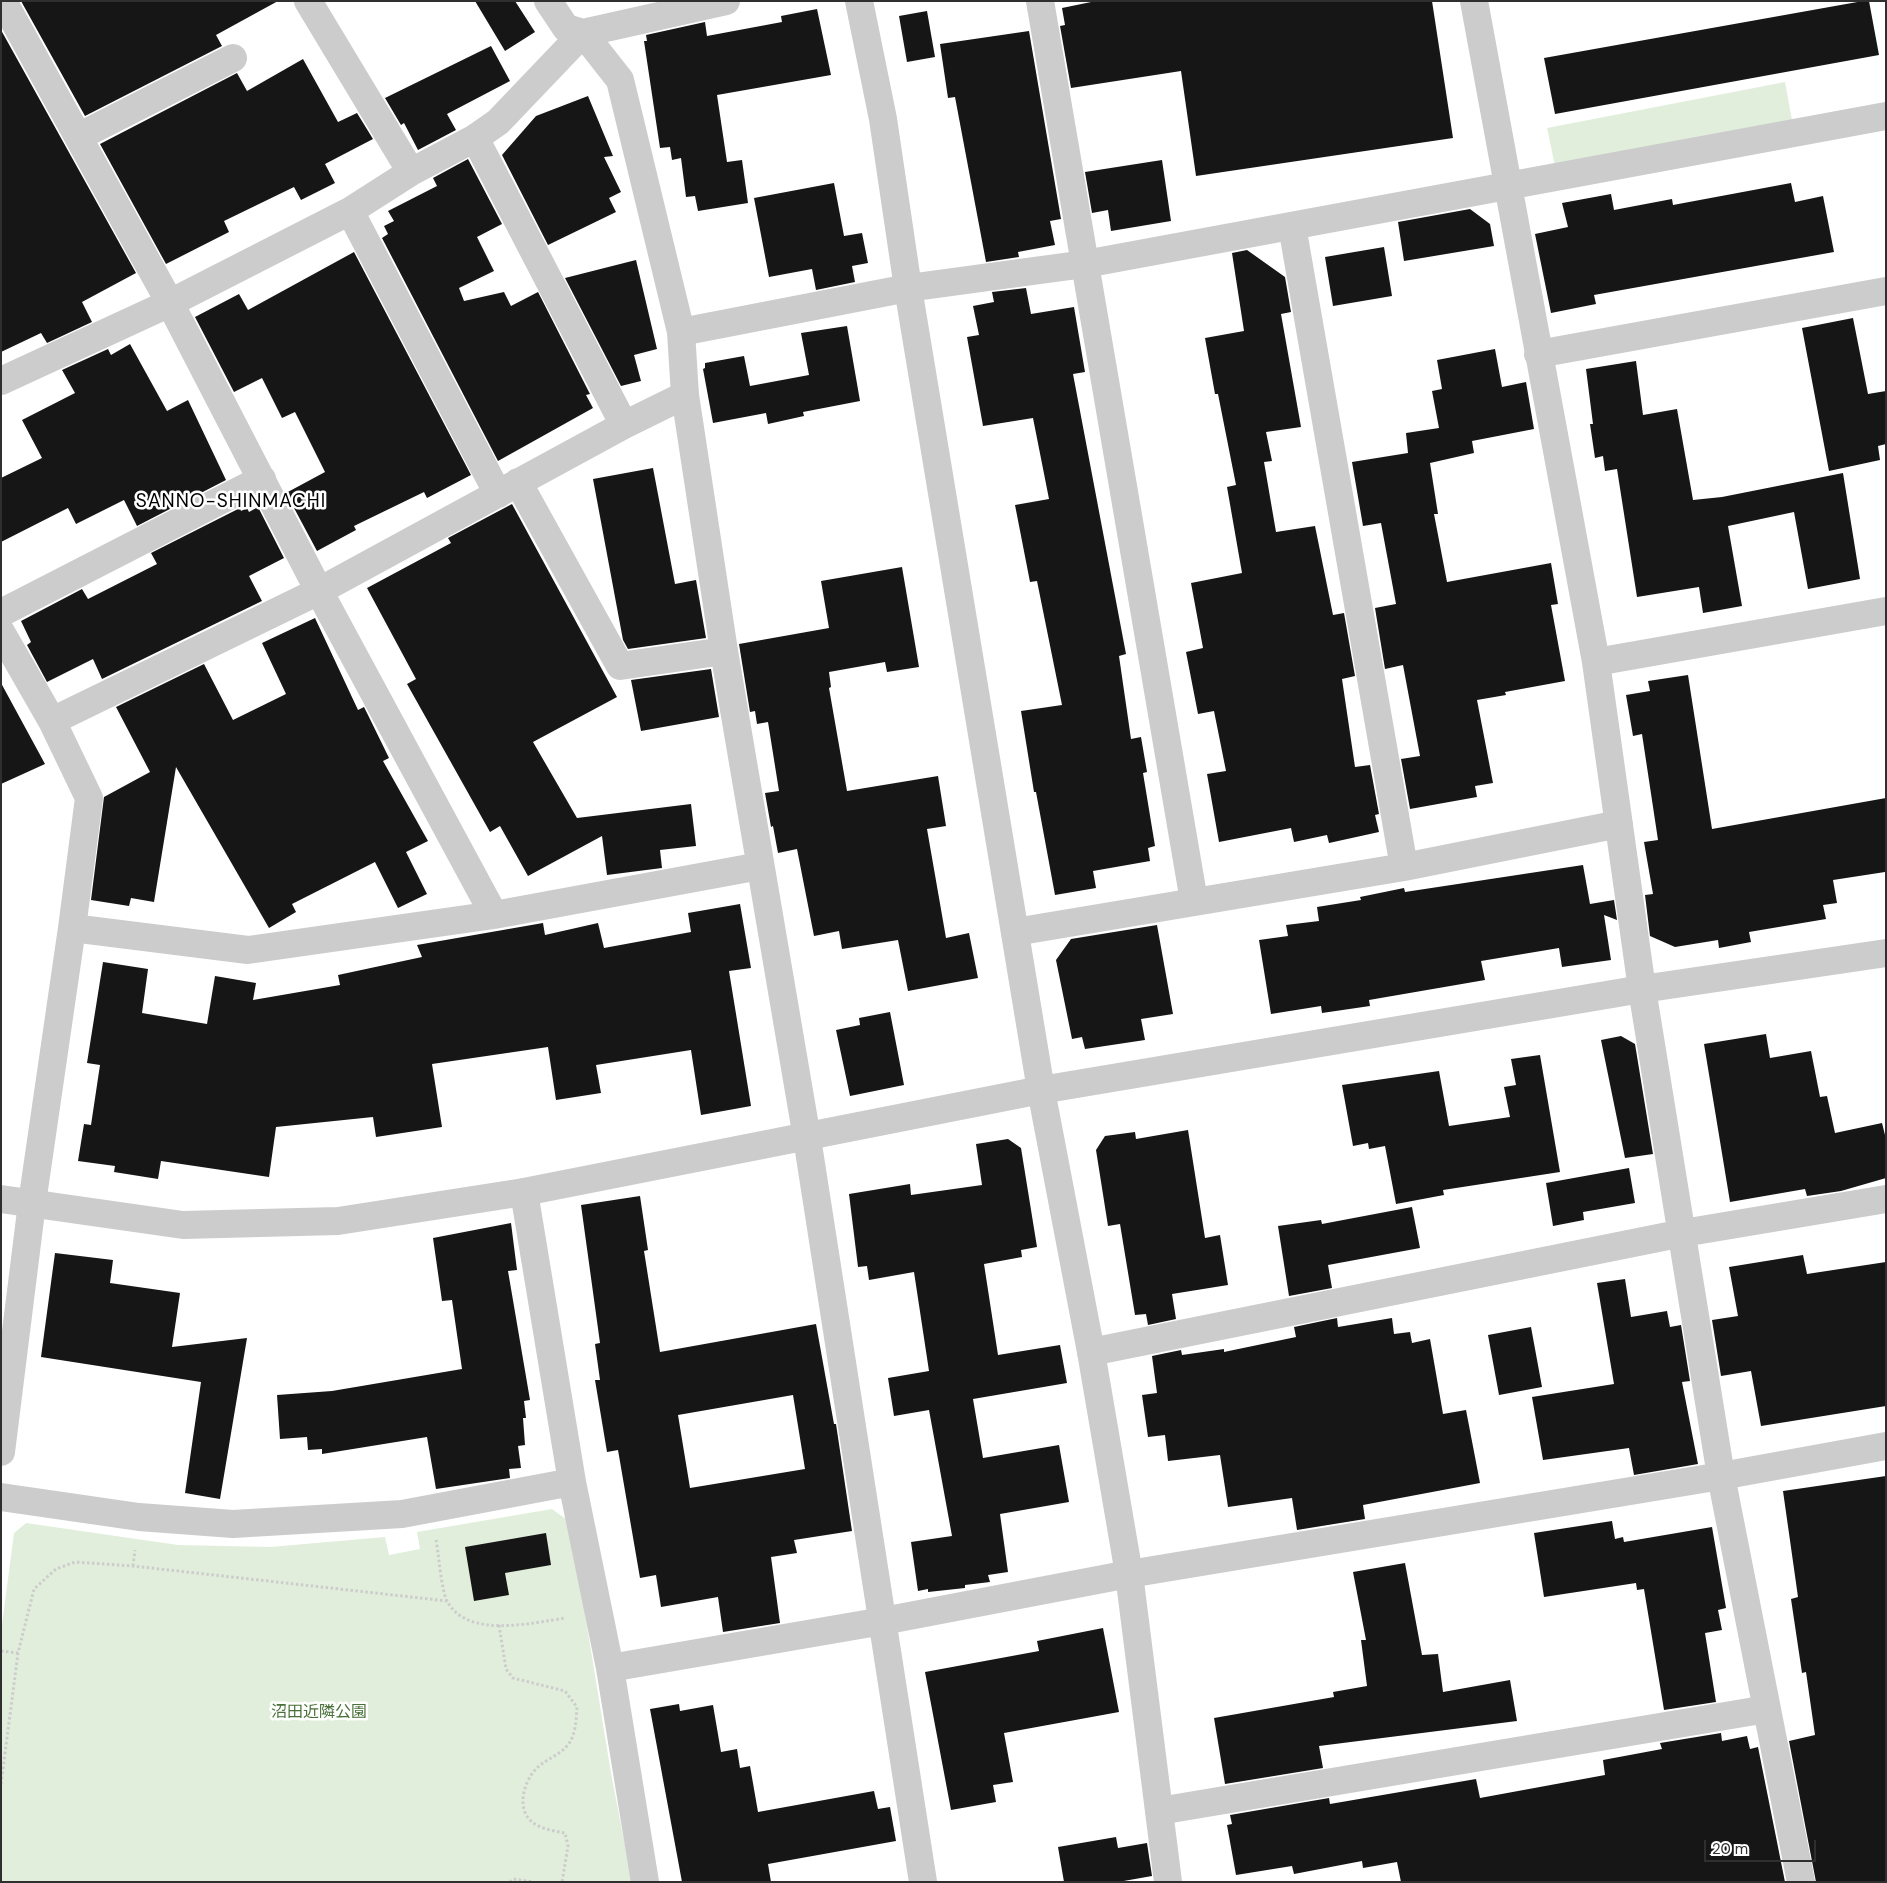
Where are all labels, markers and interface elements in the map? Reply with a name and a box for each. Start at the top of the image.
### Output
district label: SANNO-SHINMACHI [134,491,328,513]
park label: 沼田近隣公園 [271,1703,367,1723]
scale bar [1707,1830,1820,1862]
text: 20 m [1712,1839,1748,1859]

